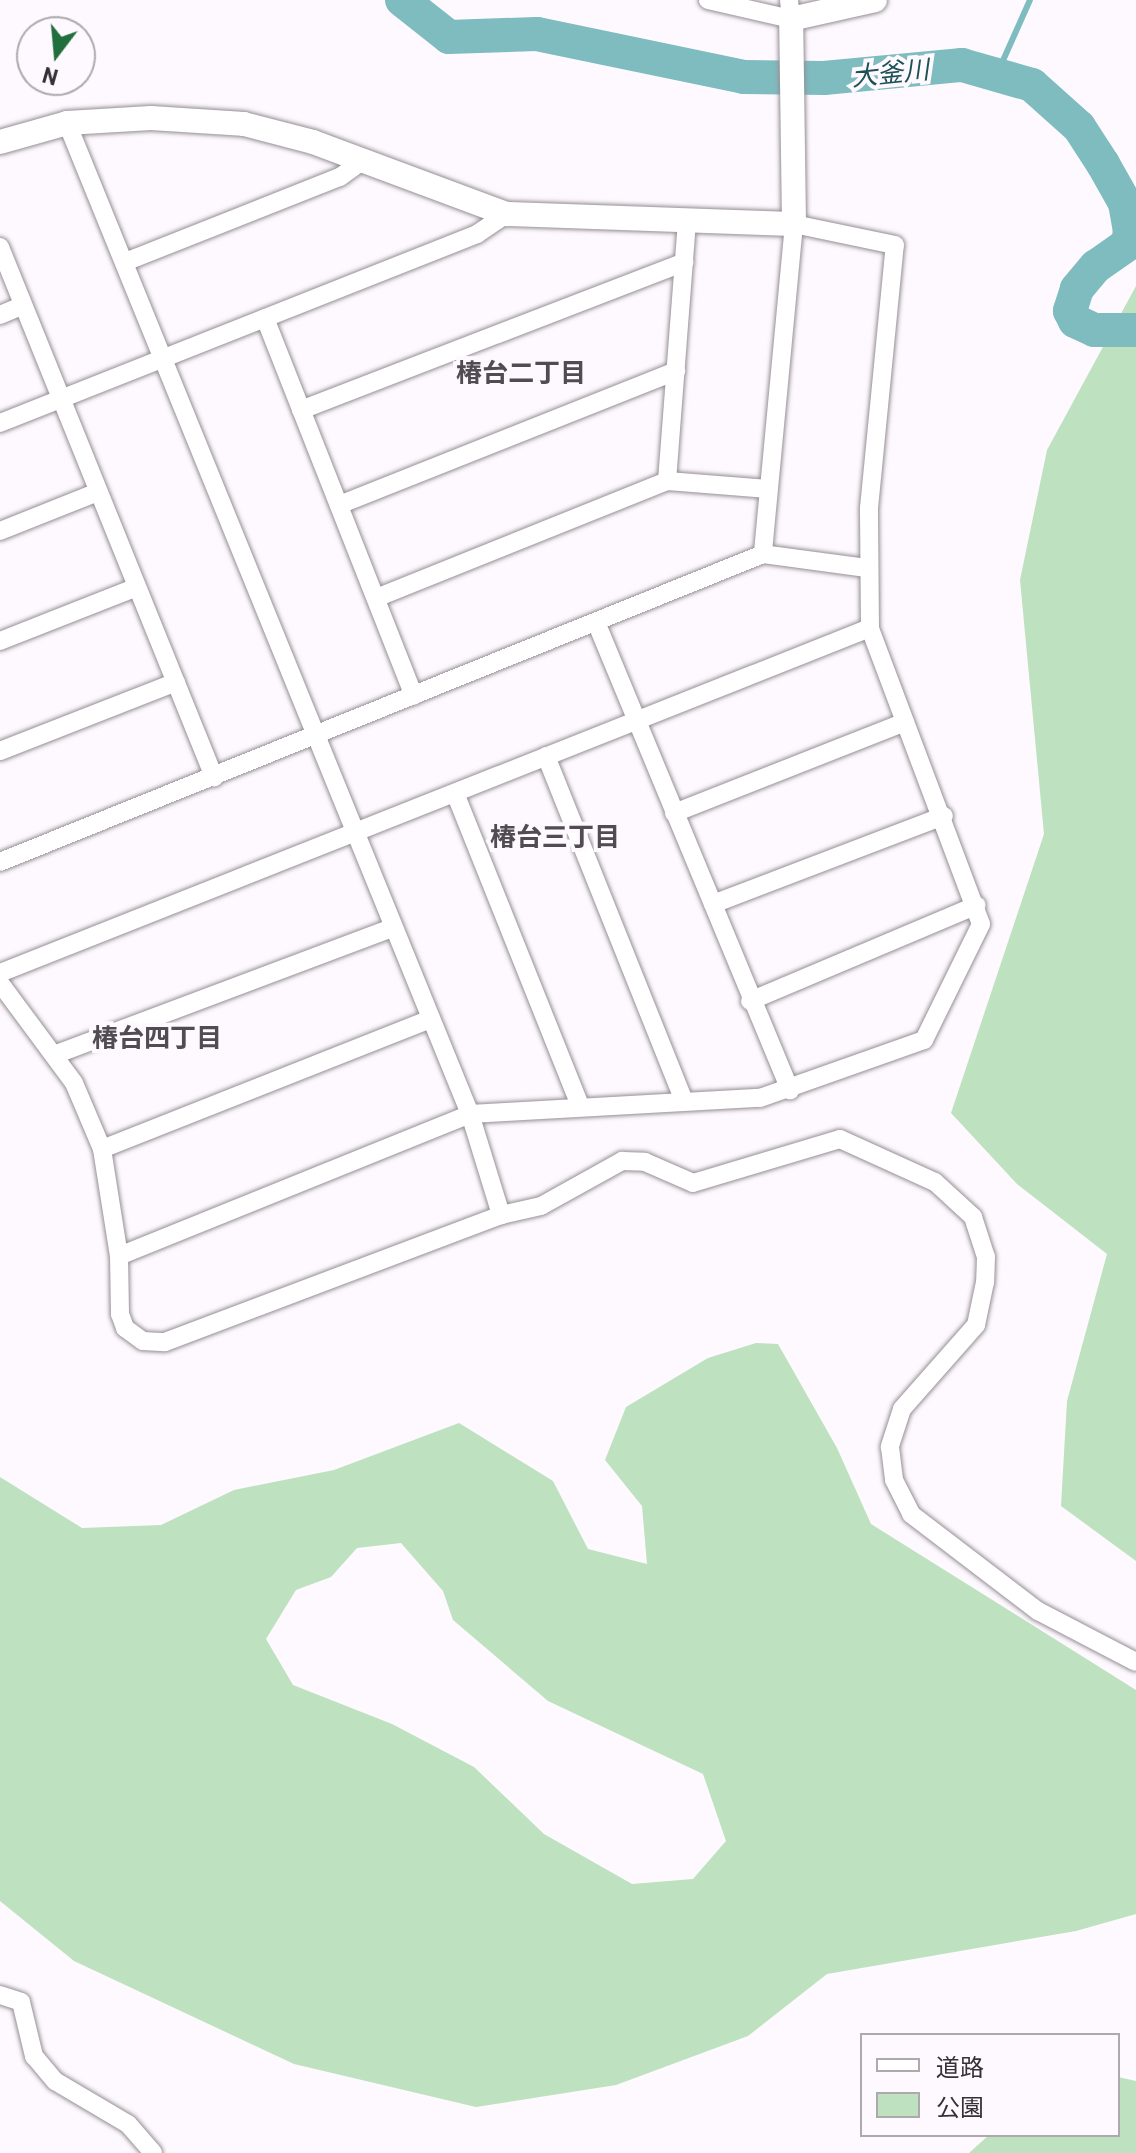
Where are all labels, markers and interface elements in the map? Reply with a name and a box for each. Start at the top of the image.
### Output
north arrow [16,16,96,96]
water label: 大釜川 [850,52,930,92]
text: N [39,63,61,92]
district label: 椿台二丁目 [456,356,586,388]
district label: 椿台三丁目 [490,820,620,852]
district label: 椿台四丁目 [92,1021,222,1053]
legend [860,2033,1120,2137]
text: 道路 [936,2052,984,2081]
text: 公園 [936,2092,984,2121]

